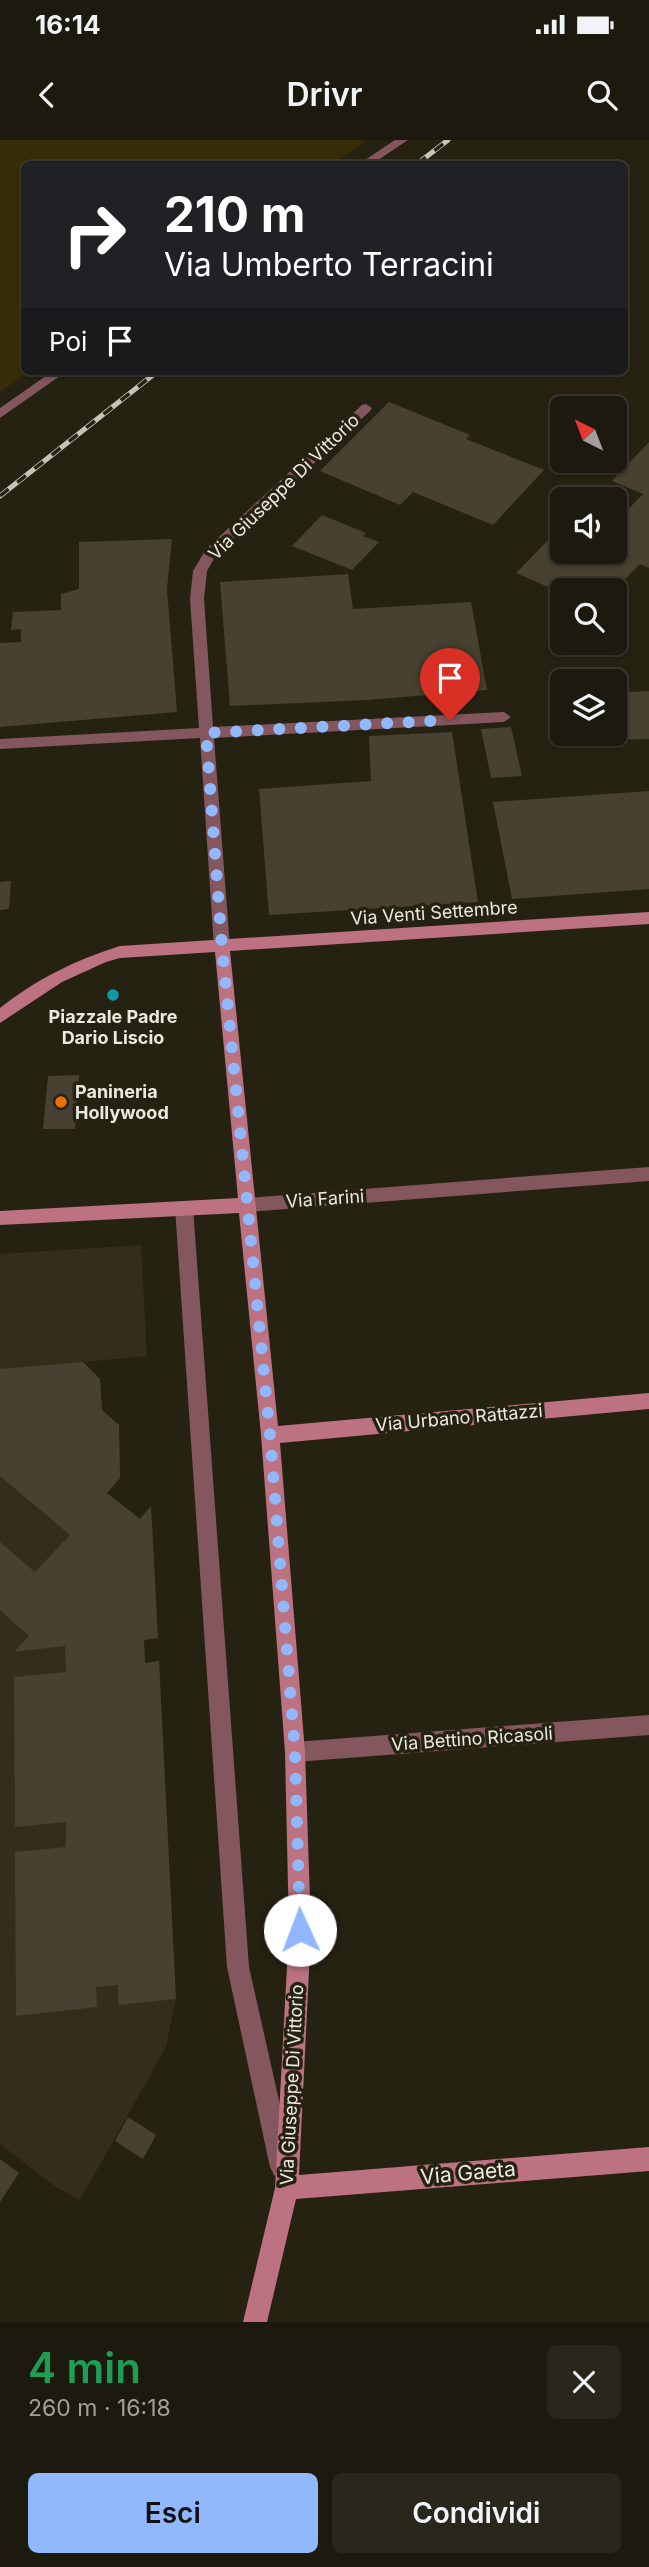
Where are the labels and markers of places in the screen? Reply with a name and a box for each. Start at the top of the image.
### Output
pin [420,648,480,720]
marker: Piazzale Padre Dario Liscio [105,987,121,1003]
place label: Piazzale Padre Dario Liscio [49,1006,178,1048]
place label: Panineria Hollywood [75,1081,169,1123]
marker: Panineria Hollywood [53,1094,69,1110]

